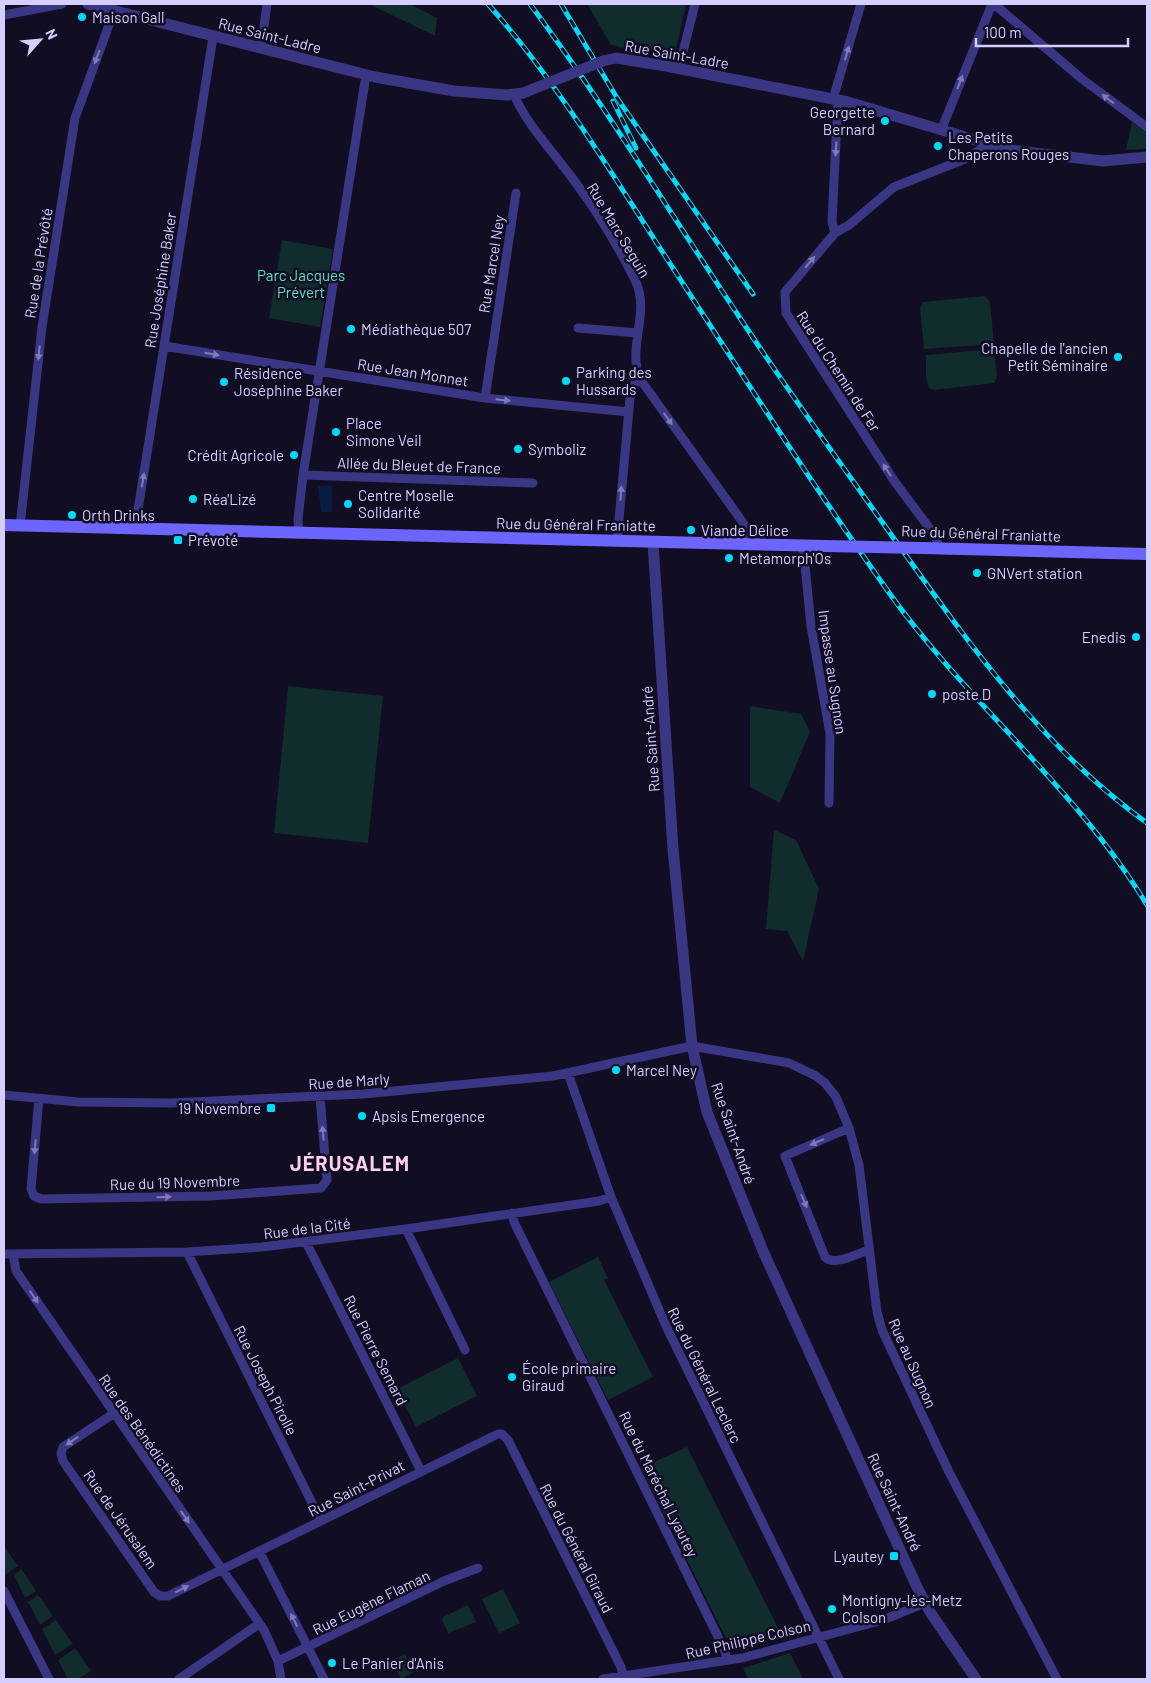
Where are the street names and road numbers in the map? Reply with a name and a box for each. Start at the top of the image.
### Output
street label: Rue Saint-Ladre [217,14,323,56]
street label: Rue Saint-Ladre [624,36,730,72]
street label: Rue Marc Seguin [584,179,654,281]
street label: Rue de la Prévôté [20,206,56,320]
street label: Rue Joséphine Baker [140,210,180,349]
street label: Rue Marcel Ney [474,214,508,314]
street label: Rue du Chemin de Fer [793,307,885,435]
street label: Rue Jean Monnet [356,354,470,390]
street label: Allée du Bleuet de France [337,453,501,477]
street label: Rue du Général Franiatte [496,514,656,534]
street label: Rue du Général Franiatte [901,521,1061,545]
street label: Impasse au Sugnon [815,609,851,735]
street label: Rue Saint-André [637,685,663,793]
street label: Rue de Marly [308,1069,390,1093]
street label: Rue Saint-André [708,1080,760,1186]
street label: Rue du 19 Novembre [110,1171,240,1193]
street label: Rue de la Cité [262,1214,352,1242]
street label: Rue Pierre Semard [340,1292,412,1408]
street label: Rue du Général Leclerc [664,1304,746,1446]
street label: Rue au Sugnon [885,1315,941,1411]
street label: Rue Joseph Pirolle [231,1322,301,1438]
street label: Rue des Bénédictines [95,1370,191,1496]
street label: Rue du Maréchal Lyautey [616,1408,702,1560]
street label: Rue Saint-André [864,1450,926,1554]
street label: Rue Saint-Privat [305,1456,407,1520]
street label: Rue de Jérusalem [80,1466,162,1572]
street label: Rue du Général Giraud [537,1480,617,1616]
street label: Rue Eugène Flaman [309,1566,433,1638]
street label: Rue Philippe Colson [684,1616,812,1662]

